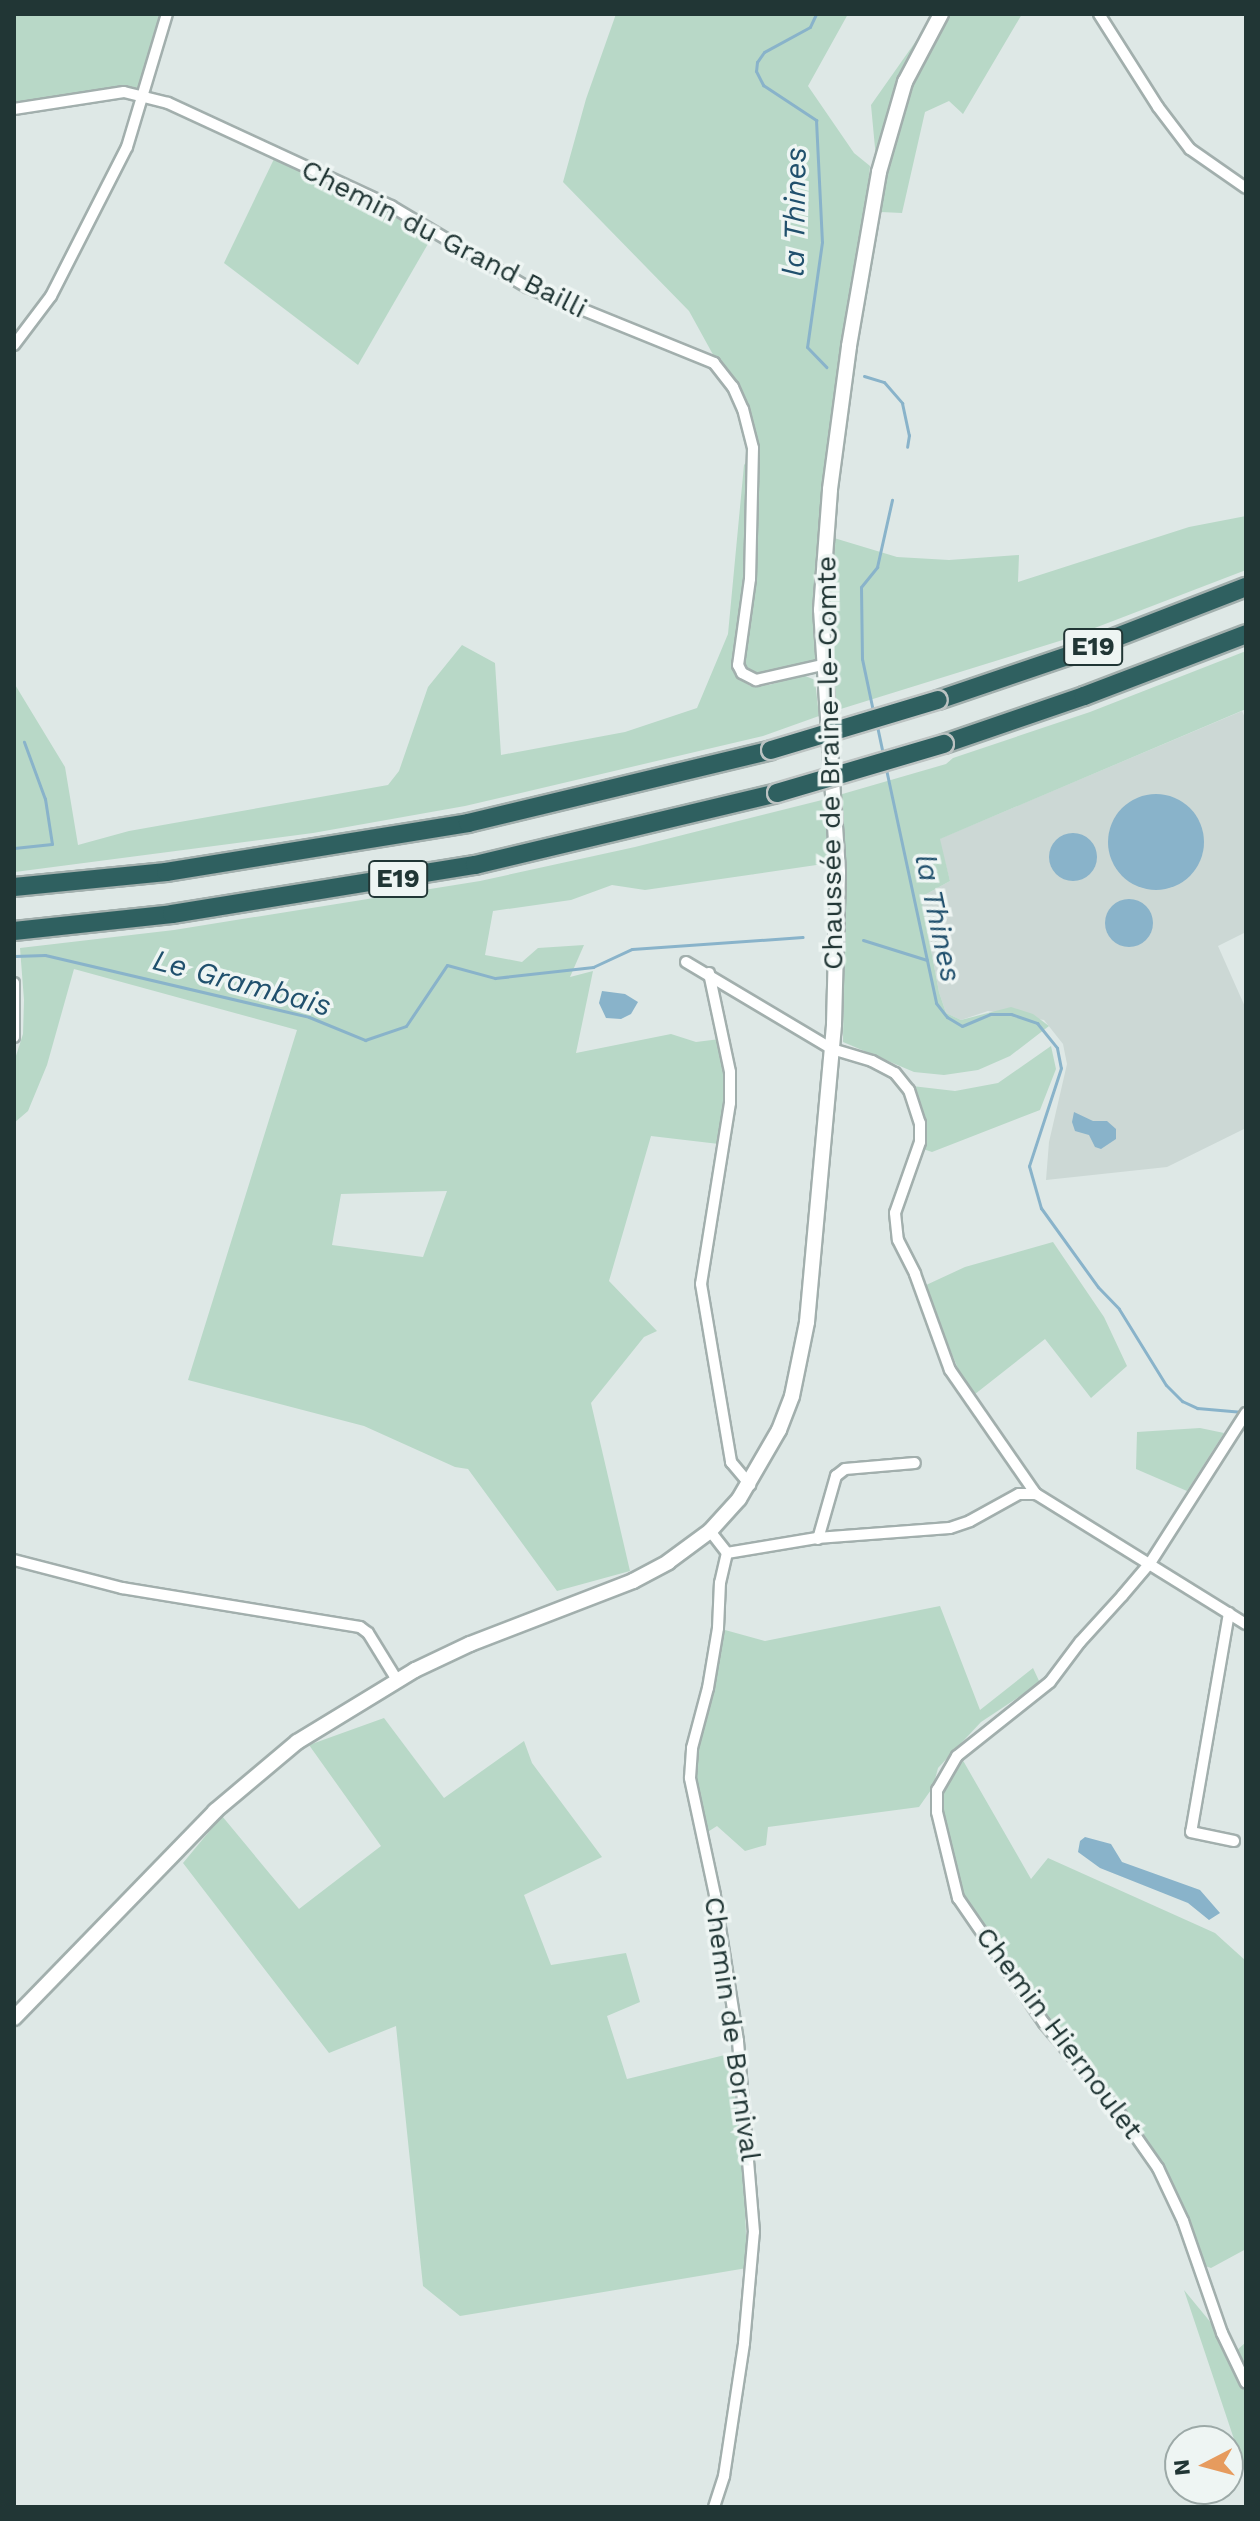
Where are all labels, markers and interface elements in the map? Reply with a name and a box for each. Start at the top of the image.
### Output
water label: la Thines [776,146,814,278]
street label: Chemin du Grand Bailli [296,152,592,326]
street label: Chaussée de Braine-le-Comte [810,556,850,970]
road number: E19 [1063,625,1123,669]
water label: la Thines [907,850,969,986]
road number: E19 [368,857,428,901]
water label: Le Grambais [149,942,335,1024]
street label: Chemin de Bornival [697,1895,767,2163]
street label: Chemin Hiernoulet [968,1920,1150,2146]
north arrow [1164,2425,1244,2505]
text: N [1168,2458,1195,2477]

